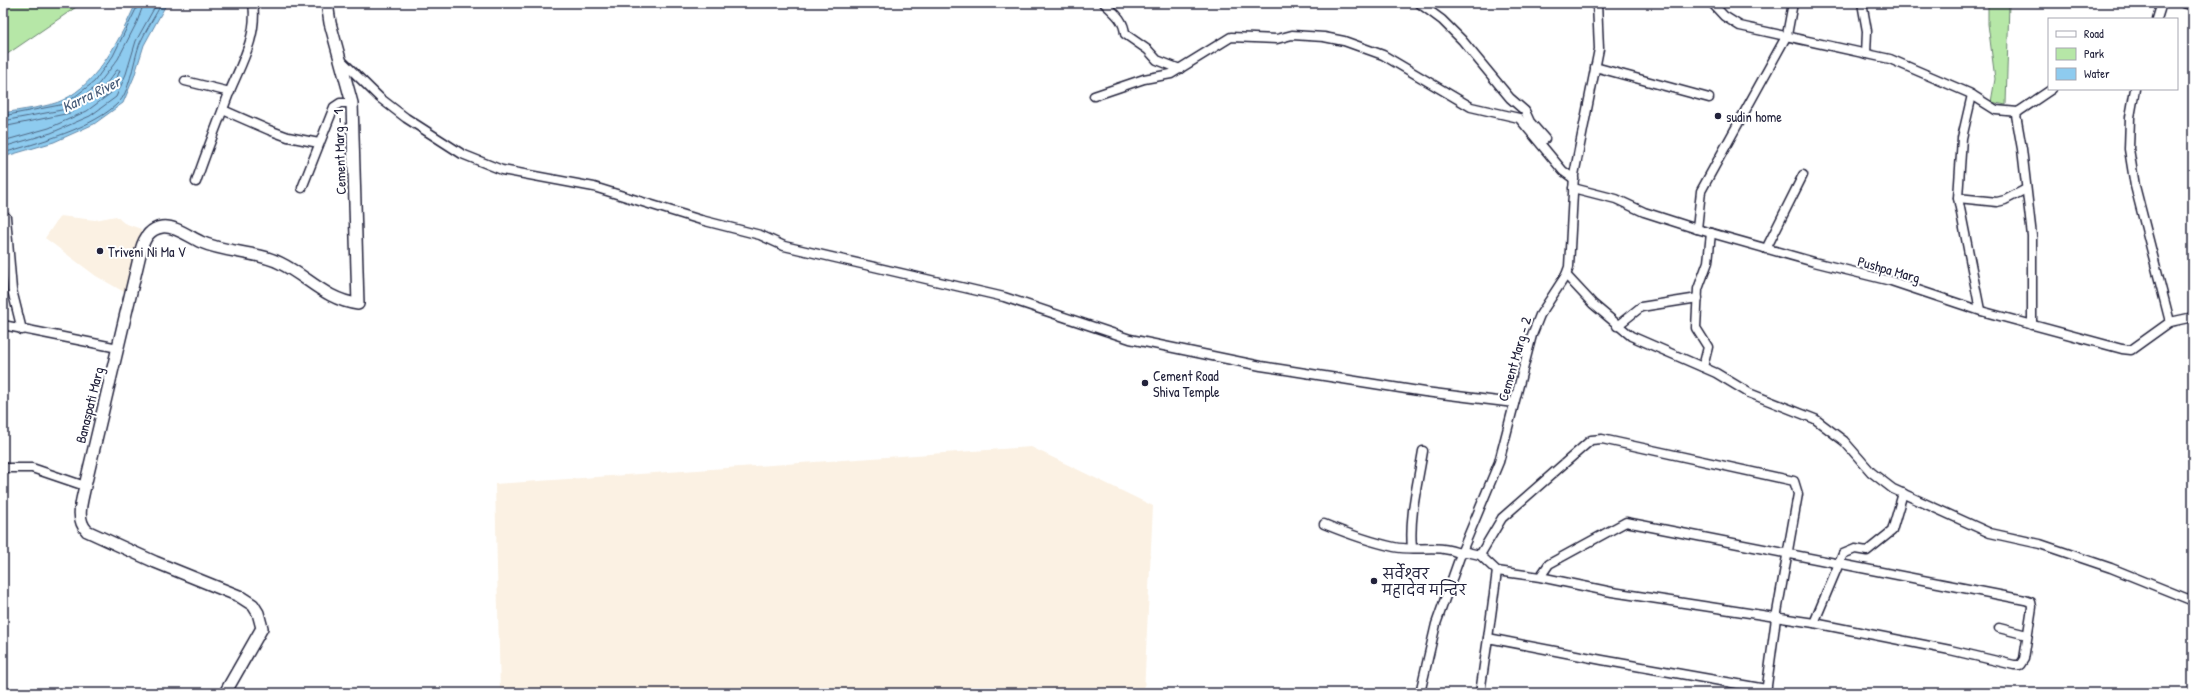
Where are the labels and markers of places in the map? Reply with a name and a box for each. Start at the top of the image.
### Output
place label: sudin home [1726,107,1782,126]
marker: sudin home [1713,111,1723,121]
place label: Triveni Ni Ma V [108,242,186,261]
marker: Triveni Ni Ma V [95,246,105,256]
place label: Cement Road Shiva Temple [1153,366,1220,402]
marker: Cement Road Shiva Temple [1140,378,1150,388]
place label: सर्वेश्वर महादेव मन्दिर [1381,562,1468,599]
marker: सर्वेश्वर महादेव मन्दिर [1369,576,1379,586]

